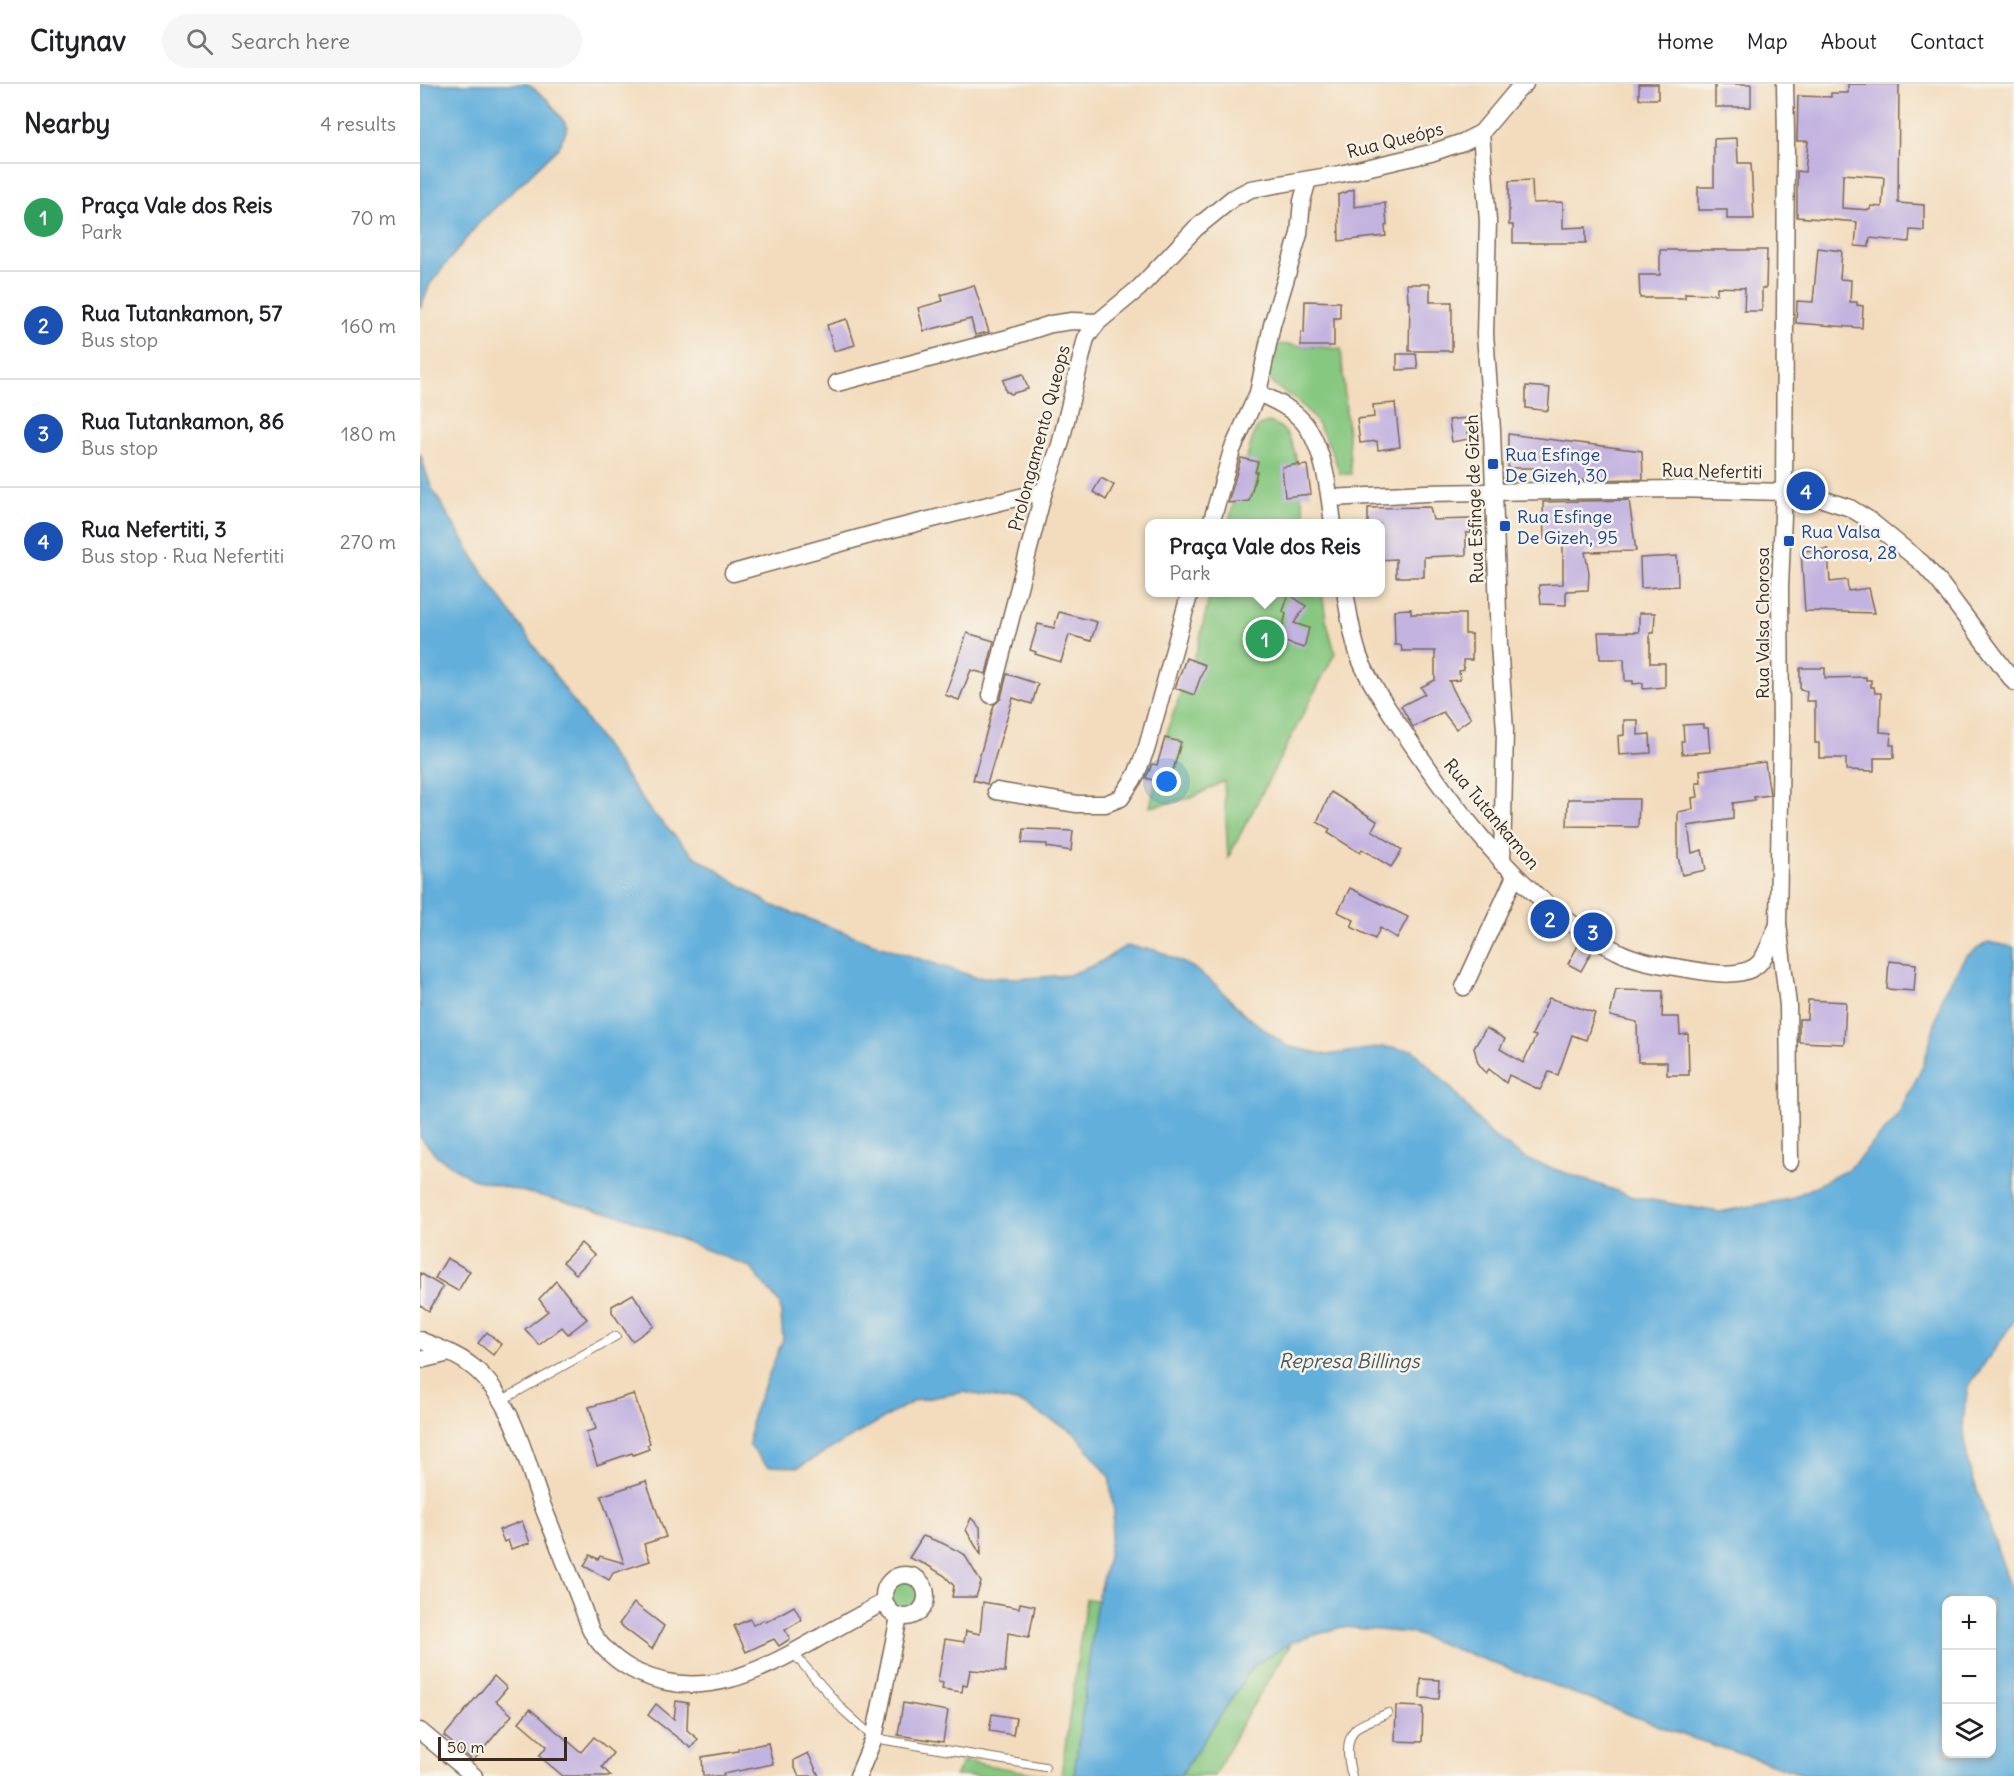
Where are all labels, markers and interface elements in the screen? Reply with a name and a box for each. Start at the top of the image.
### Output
search box [162,14,582,68]
text: Citynav [30,23,126,59]
icon: search [183,25,216,58]
text: Search here [231,27,350,55]
text: Home [1657,28,1714,55]
text: Map [1747,28,1788,55]
text: About [1821,28,1877,55]
text: Contact [1910,28,1984,55]
text: Nearby [24,107,110,140]
text: 4 results [320,111,396,136]
street label: Rua Queóps [1344,117,1446,163]
text: Praça Vale dos Reis [81,191,273,219]
text: 1 [40,205,47,230]
text: 70 m [351,205,396,230]
text: Park [81,219,122,244]
text: Rua Tutankamon, 57 [81,299,282,327]
text: 2 [38,313,49,338]
text: 160 m [341,313,396,338]
text: Bus stop [81,327,158,352]
street label: Prolongamento Queops [1003,343,1075,533]
text: Rua Tutankamon, 86 [81,407,284,435]
street label: Rua Esfinge de Gizeh [1460,414,1488,584]
text: 3 [38,421,49,446]
text: 180 m [341,421,396,446]
text: Bus stop [81,435,158,460]
place label: Rua Esfinge De Gizeh, 30 [1505,443,1607,487]
marker: Rua Esfinge De Gizeh, 30 [1486,457,1500,471]
street label: Rua Nefertiti [1661,459,1763,483]
pin: 4 [1786,468,1826,514]
place label: Rua Esfinge De Gizeh, 95 [1517,505,1618,549]
text: Rua Nefertiti, 3 [81,515,227,543]
popup [1145,519,1385,597]
marker: Rua Esfinge De Gizeh, 95 [1498,519,1512,533]
place label: Rua Valsa Chorosa, 28 [1801,520,1897,564]
text: 4 [38,529,49,554]
text: 270 m [340,529,396,554]
text: Praça Vale dos Reis [1169,532,1361,560]
marker: Rua Valsa Chorosa, 28 [1782,534,1796,548]
text: Bus stop · Rua Nefertiti [81,543,284,568]
street label: Rua Valsa Chorosa [1751,547,1774,699]
text: Park [1169,560,1211,585]
pin: 1 [1246,616,1284,662]
street label: Rua Tutankamon [1439,754,1545,874]
your location [1152,767,1181,796]
pin: 2 [1530,896,1570,942]
pin: 3 [1574,910,1612,954]
water label: Represa Billings [1279,1348,1421,1373]
map controls [1942,1596,1996,1758]
button: + [1942,1596,1996,1650]
button: − [1942,1650,1996,1704]
button: layers [1942,1704,1996,1758]
scale bar [438,1734,567,1762]
text: 50 m [447,1737,485,1757]

